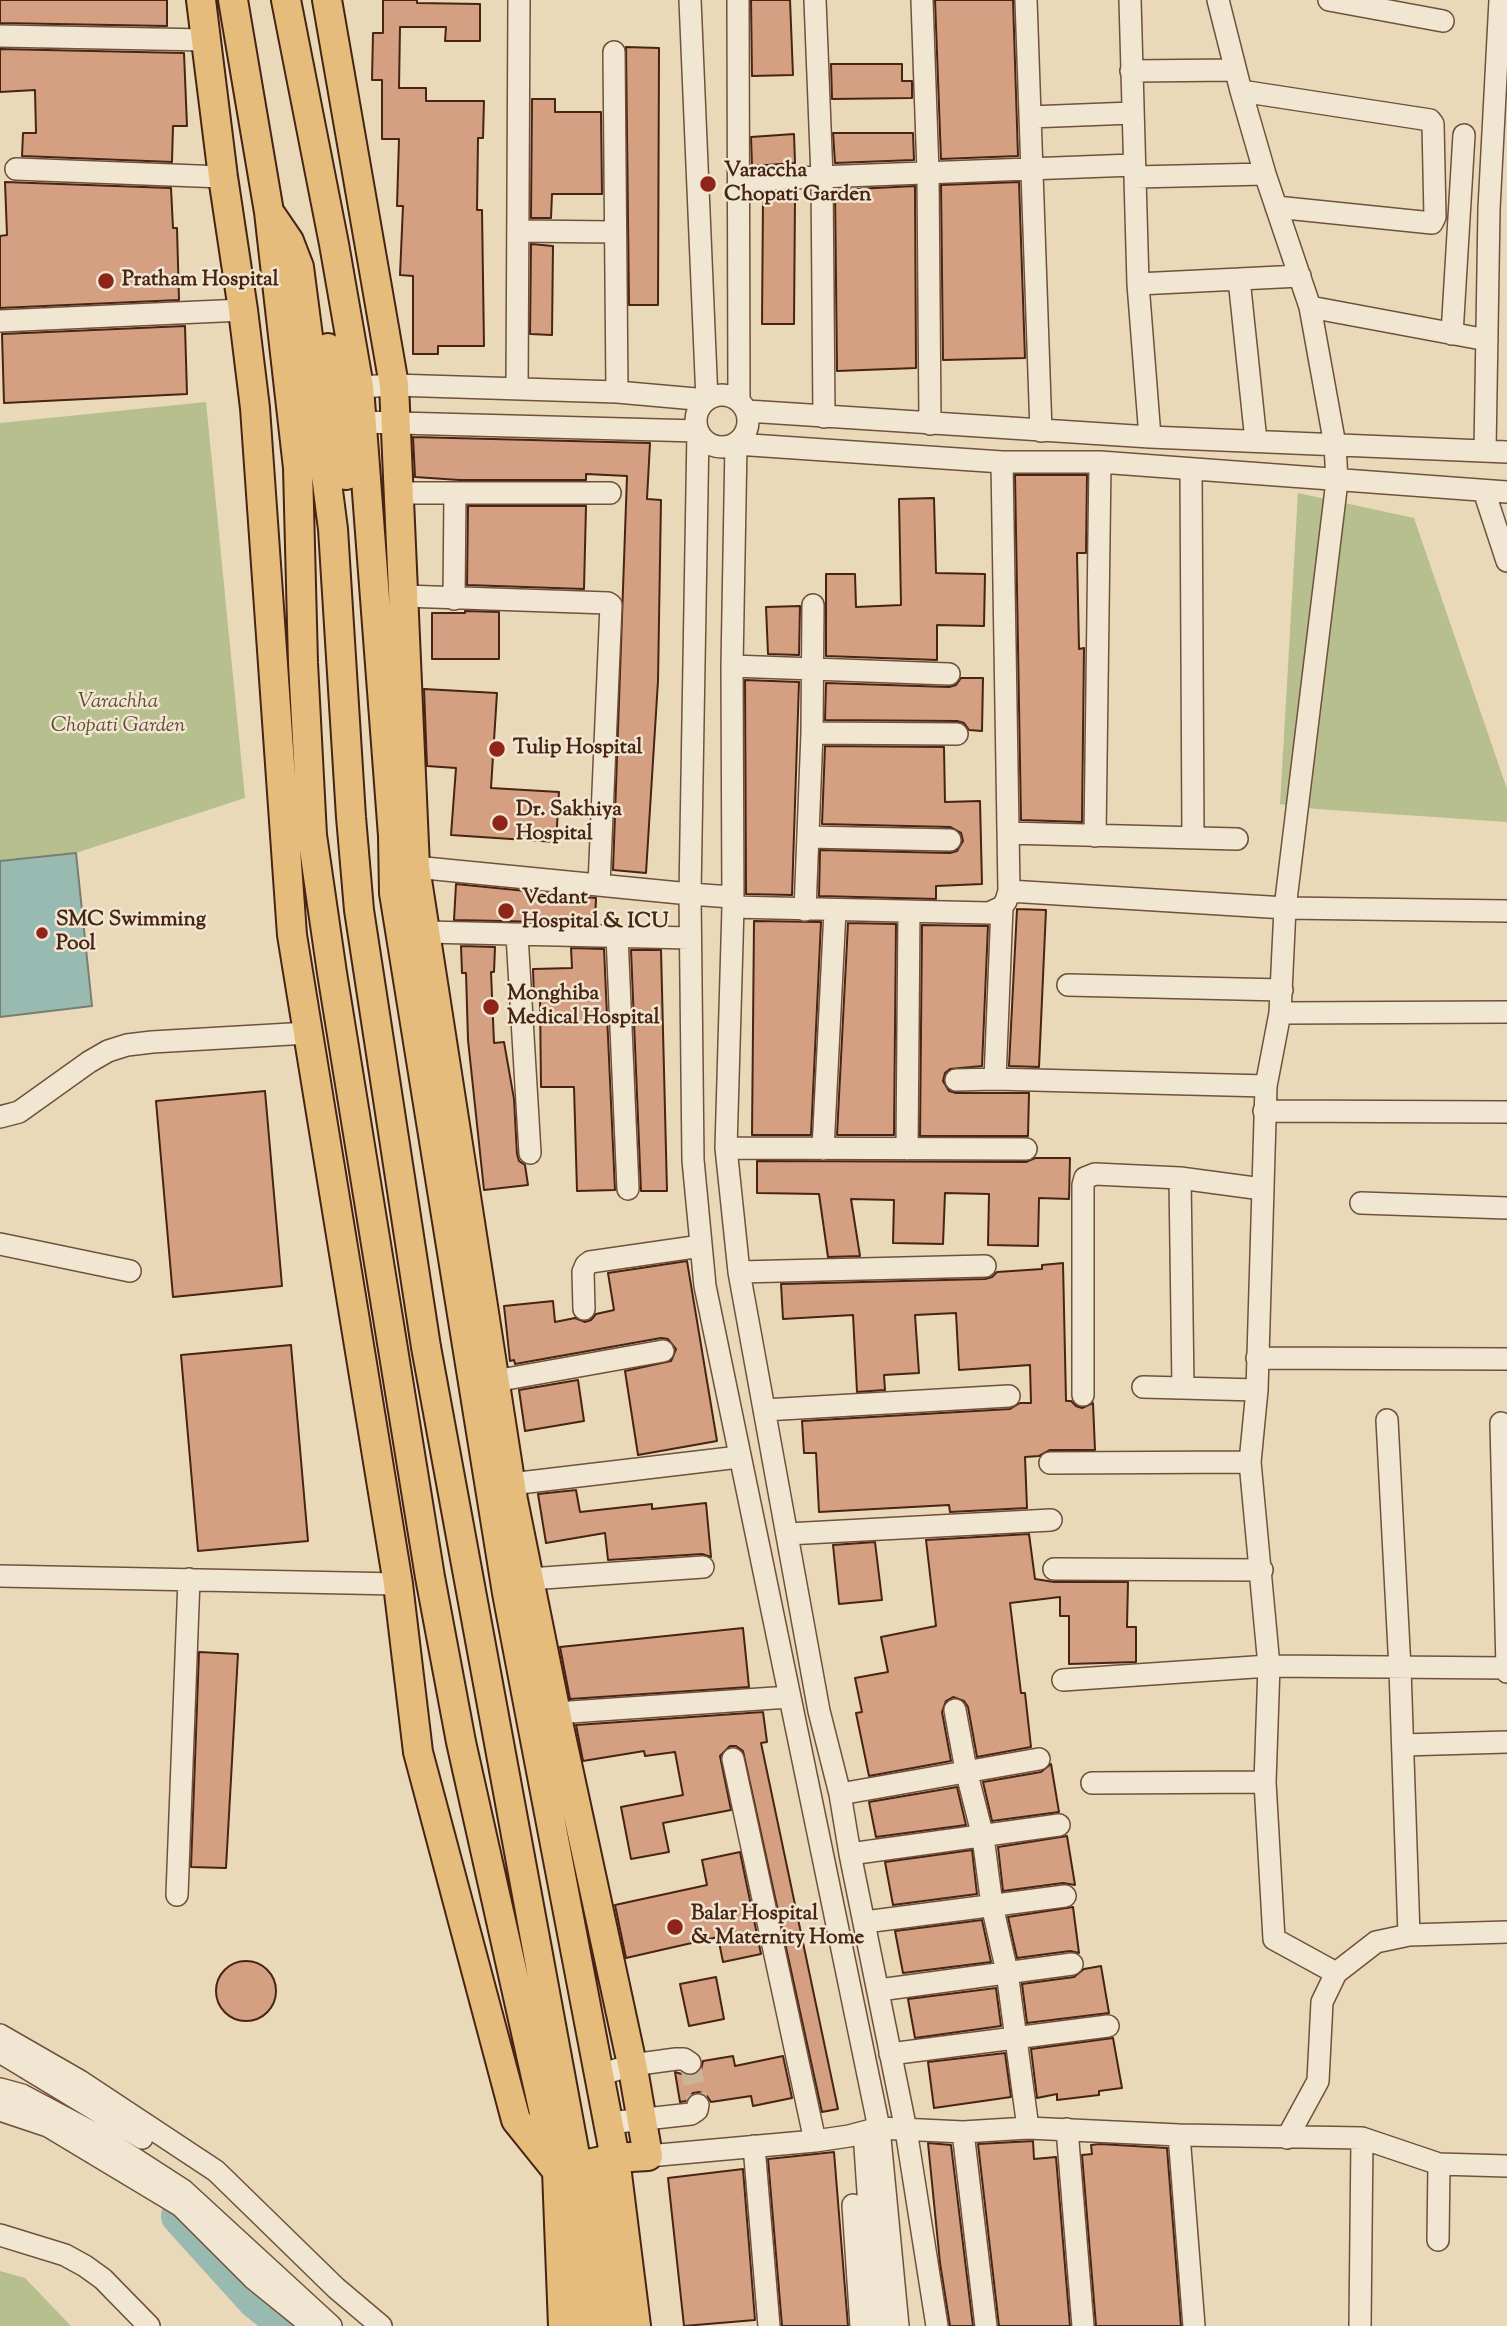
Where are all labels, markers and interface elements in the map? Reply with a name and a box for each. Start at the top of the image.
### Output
place label: Varaccha Chopati Garden [724,159,871,209]
marker: Varaccha Chopati Garden [698,174,718,194]
place label: Pratham Hospital [122,268,279,294]
marker: Pratham Hospital [96,271,116,291]
park label: Varachha Chopati Garden [51,690,185,740]
place label: Tulip Hospital [513,736,642,762]
marker: Tulip Hospital [487,739,507,759]
place label: Dr. Sakhiya Hospital [516,798,622,848]
marker: Dr. Sakhiya Hospital [490,813,510,833]
place label: Vedant Hospital & ICU [522,886,668,936]
marker: Vedant Hospital & ICU [496,901,516,921]
place label: SMC Swimming Pool [56,908,206,958]
marker: SMC Swimming Pool [34,925,50,941]
place label: Monghiba Medical Hospital [507,982,660,1032]
marker: Monghiba Medical Hospital [481,997,501,1017]
place label: Balar Hospital & Maternity Home [691,1902,864,1952]
marker: Balar Hospital & Maternity Home [665,1917,685,1937]

